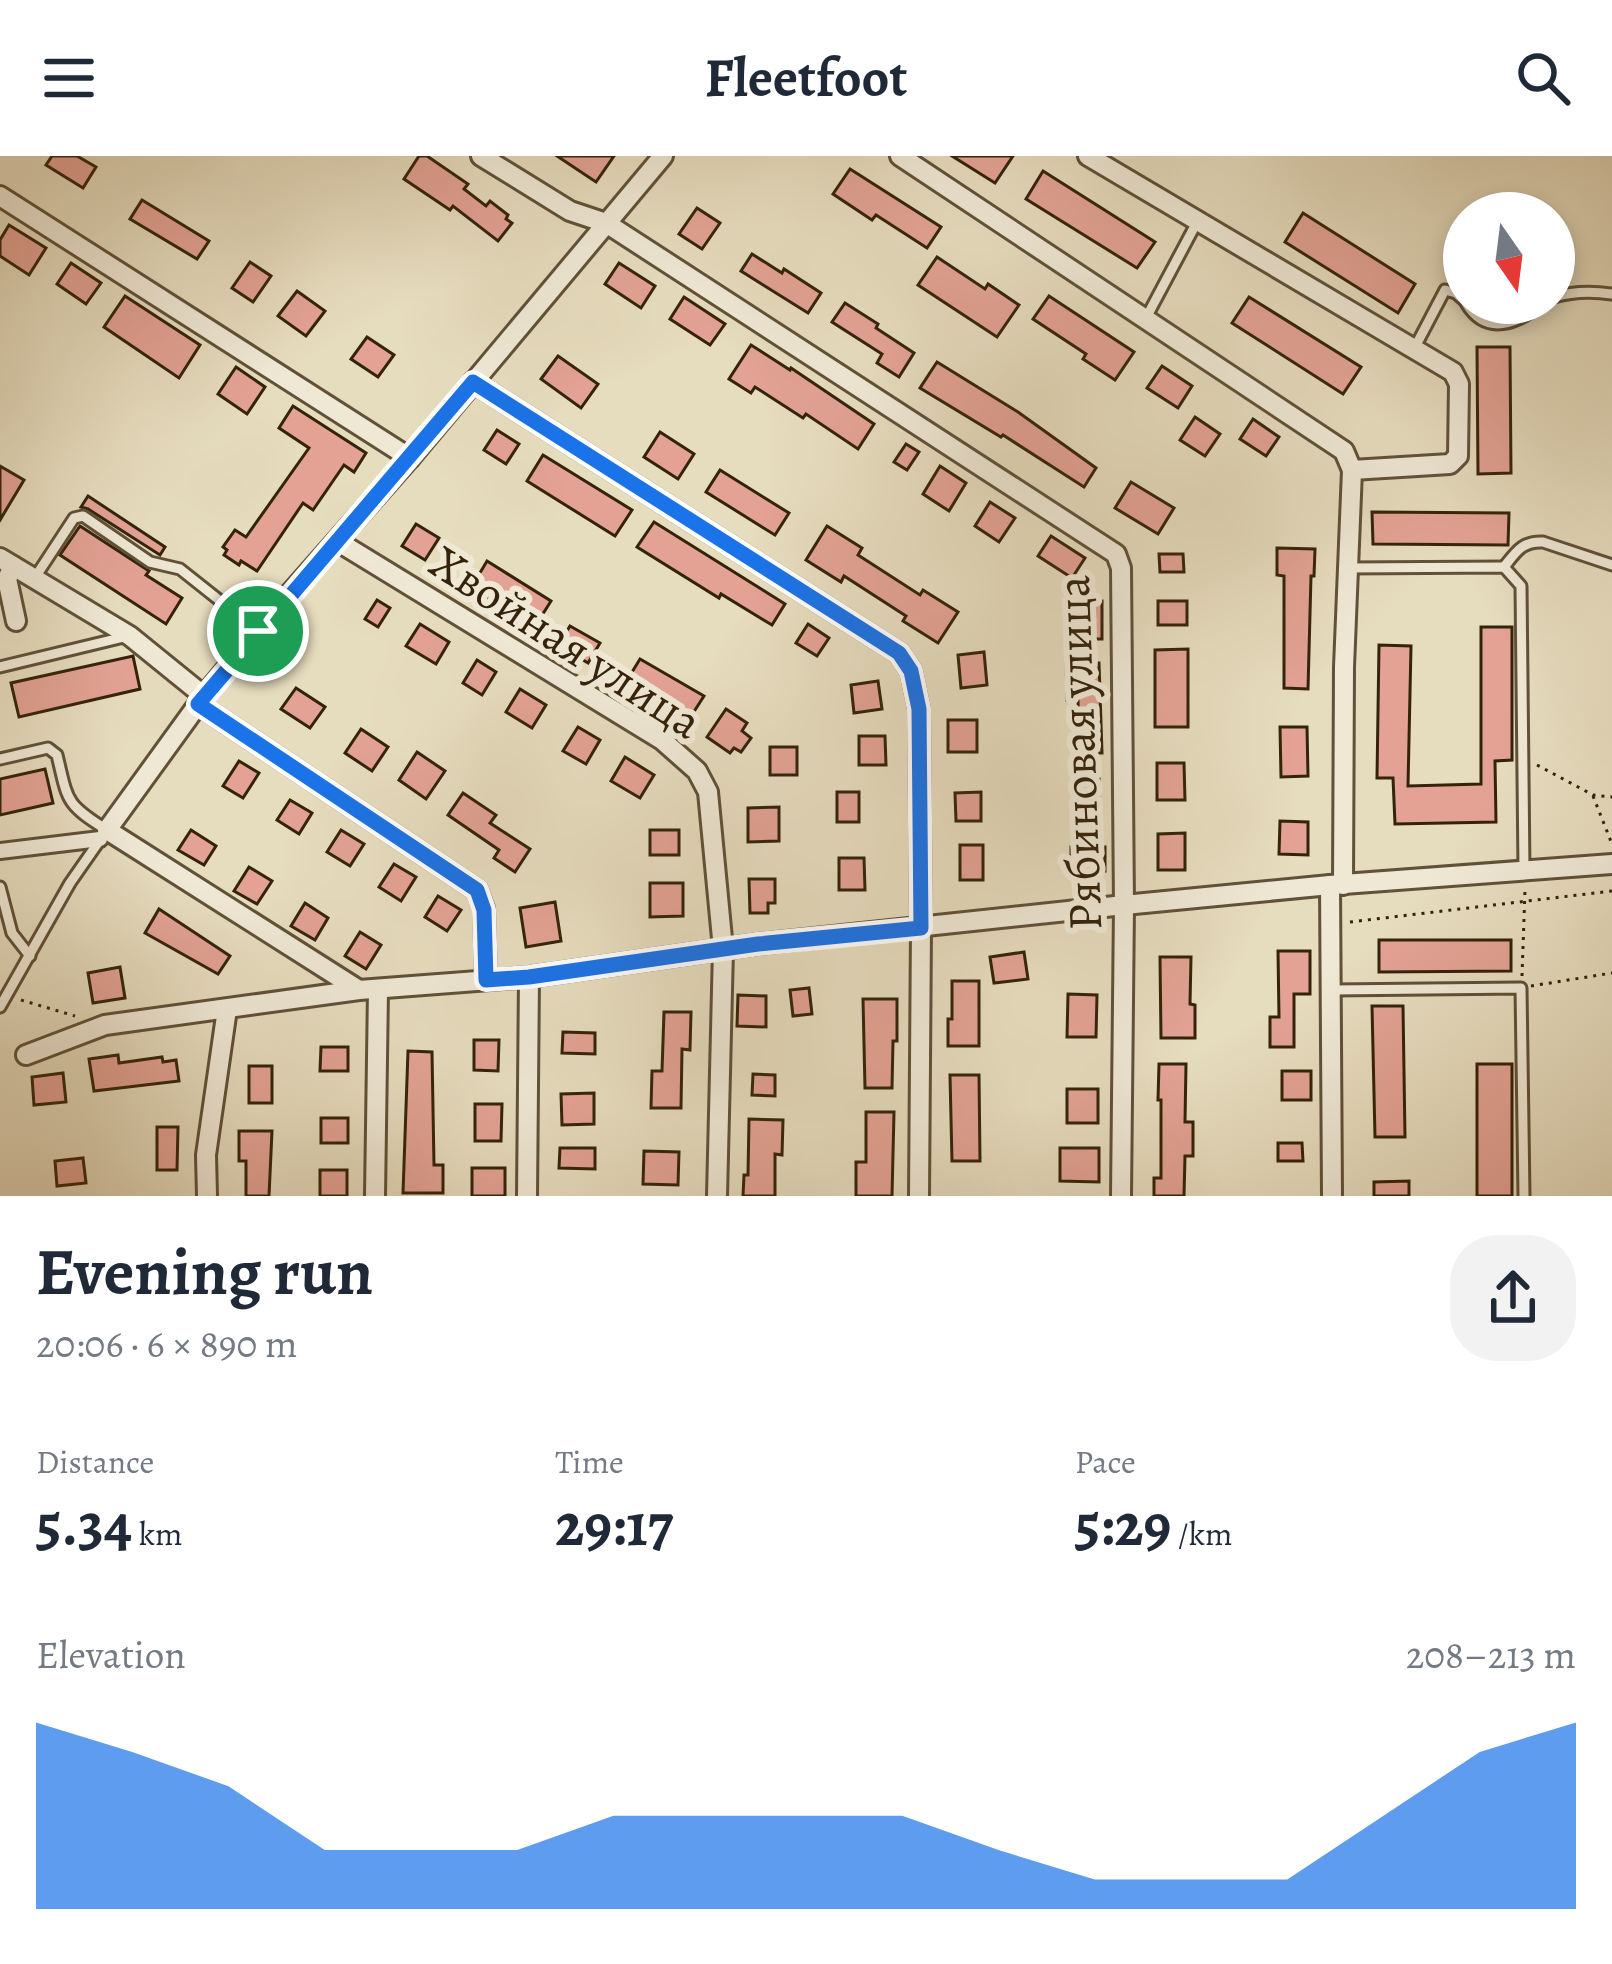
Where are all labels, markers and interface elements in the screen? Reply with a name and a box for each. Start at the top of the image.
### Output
text: Fleetfoot [705,41,907,115]
icon: menu [36,45,102,111]
icon: search [1510,45,1576,111]
north arrow [1443,192,1575,324]
map controls [1443,192,1575,324]
street label: Хвойная улица [417,529,715,755]
street label: Рябиновая улица [1040,574,1118,932]
pin [207,580,309,682]
icon: arrive [225,598,291,664]
text: Evening run [36,1227,373,1317]
button: share [1450,1235,1576,1361]
text: 20:06 · 6 × 890 m [36,1317,297,1370]
text: Distance [36,1439,154,1484]
text: Time [555,1439,624,1484]
text: Pace [1075,1439,1136,1484]
text: 5.34 [36,1484,132,1566]
text: 29:17 [555,1484,673,1566]
text: 5:29 [1075,1484,1171,1566]
text: km [132,1511,183,1556]
text: /km [1171,1511,1233,1556]
text: Elevation [36,1628,186,1681]
text: 208–213 m [1406,1628,1576,1681]

